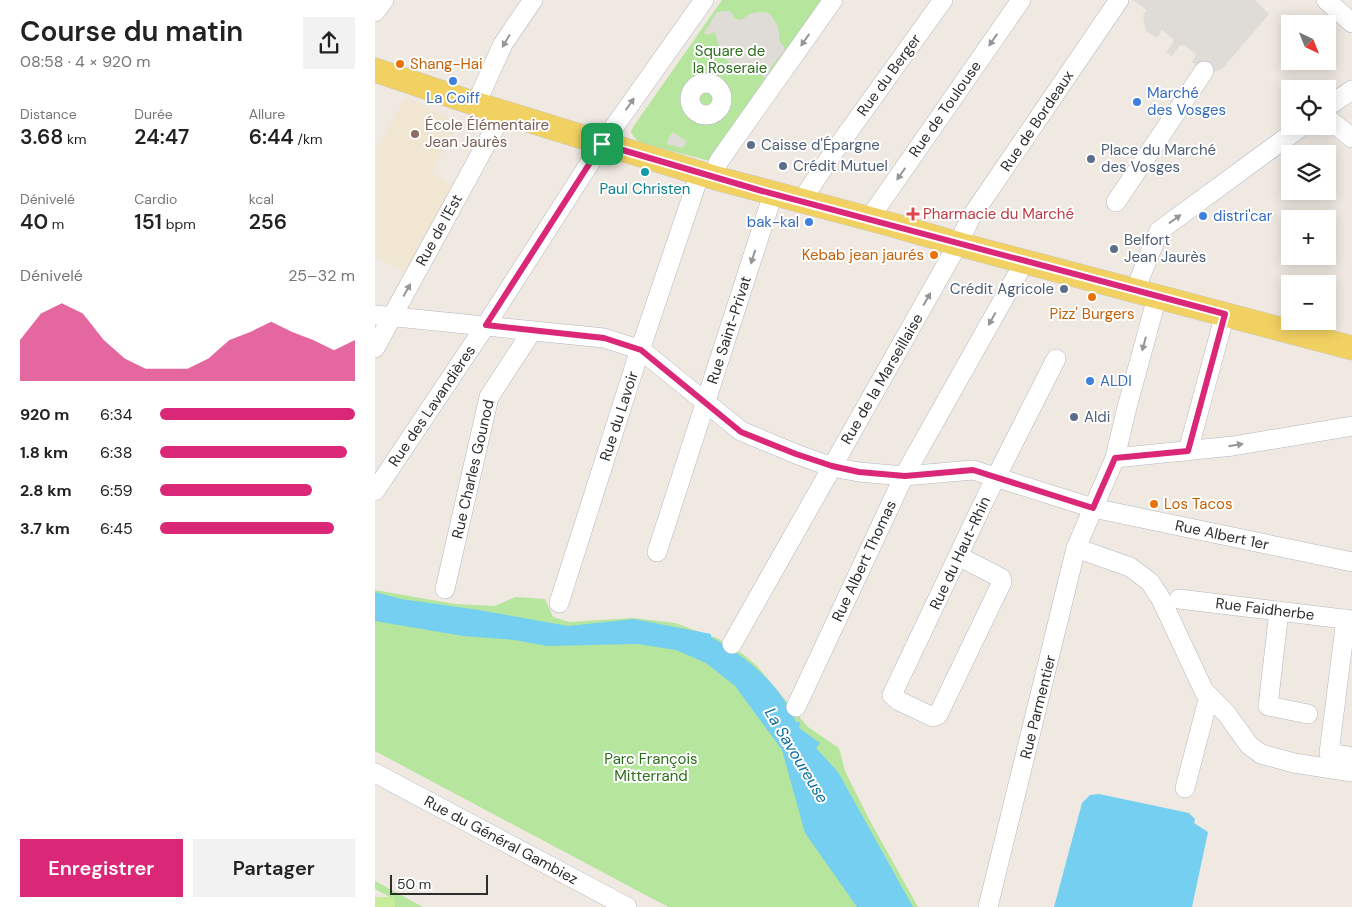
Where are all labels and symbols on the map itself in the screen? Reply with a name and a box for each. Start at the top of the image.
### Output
north arrow [1281,15,1336,70]
street label: Rue du Berger [852,29,926,120]
one-way arrow [799,33,810,46]
one-way arrow [988,33,998,47]
one-way arrow [501,34,510,47]
park label: Square de la Roseraie [693,41,767,78]
place label: Shang-Hai [410,54,483,74]
street label: Rue de Toulouse [904,57,986,161]
marker: Shang-Hai [394,58,406,70]
street label: Rue de Bordeaux [996,66,1078,175]
marker: La Coiff [447,75,459,87]
place label: Marché des Vosges [1147,83,1226,120]
place label: La Coiff [426,88,480,108]
marker: Marché des Vosges [1131,96,1143,108]
one-way arrow [625,97,635,111]
place label: École Élémentaire Jean Jaurès [425,115,549,152]
pin [581,123,623,165]
marker: École Élémentaire Jean Jaurès [409,128,421,140]
place label: Caisse d'Épargne [761,135,880,155]
marker: Caisse d'Épargne [745,139,757,151]
place label: Place du Marché des Vosges [1101,140,1216,177]
marker: Place du Marché des Vosges [1085,153,1097,165]
place label: Crédit Mutuel [793,156,888,176]
marker: Crédit Mutuel [777,160,789,172]
marker: Paul Christen [639,166,651,178]
one-way arrow [896,167,906,180]
place label: Paul Christen [600,179,690,199]
street label: Rue de l'Est [411,190,467,269]
place label: Pharmacie du Marché [923,204,1074,224]
place label: distri'car [1213,206,1273,226]
marker: Pharmacie du Marché [907,208,919,220]
marker: distri'car [1197,210,1209,222]
place label: bak-kal [747,212,799,232]
one-way arrow [1168,214,1181,225]
marker: bak-kal [803,216,815,228]
place label: Belfort Jean Jaurès [1124,230,1206,267]
marker: Belfort Jean Jaurès [1108,243,1120,255]
place label: Kebab jean jaurés [802,245,924,265]
marker: Kebab jean jaurés [928,249,940,261]
one-way arrow [749,250,757,265]
street label: Rue Saint-Privat [702,273,756,386]
place label: Crédit Agricole [950,279,1054,299]
one-way arrow [402,283,411,296]
marker: Crédit Agricole [1058,283,1070,295]
marker: Pizz' Burgers [1086,291,1098,303]
one-way arrow [923,292,932,305]
place label: Pizz' Burgers [1049,304,1135,324]
street label: Rue de la Marseillaise [836,310,928,448]
one-way arrow [988,312,997,325]
one-way arrow [1140,337,1148,352]
street label: Rue des Lavandières [384,341,480,471]
street label: Rue du Lavoir [595,368,643,463]
place label: ALDI [1100,371,1132,391]
marker: ALDI [1084,375,1096,387]
street label: Rue Charles Gounod [447,397,499,541]
place label: Aldi [1084,407,1110,427]
marker: Aldi [1068,411,1080,423]
one-way arrow [1228,441,1244,449]
street label: Rue du Haut-Rhin [925,493,995,613]
place label: Los Tacos [1164,494,1232,514]
street label: Rue Albert Thomas [827,497,901,625]
marker: Los Tacos [1148,498,1160,510]
street label: Rue Albert 1er [1173,515,1271,555]
street label: Rue Faidherbe [1214,593,1316,625]
street label: Rue Parmentier [1015,653,1061,761]
water label: La Savoureuse [760,704,833,807]
park label: Parc François Mitterrand [604,749,698,786]
street label: Rue du Général Gambiez [421,791,581,889]
scale bar [390,872,487,895]

